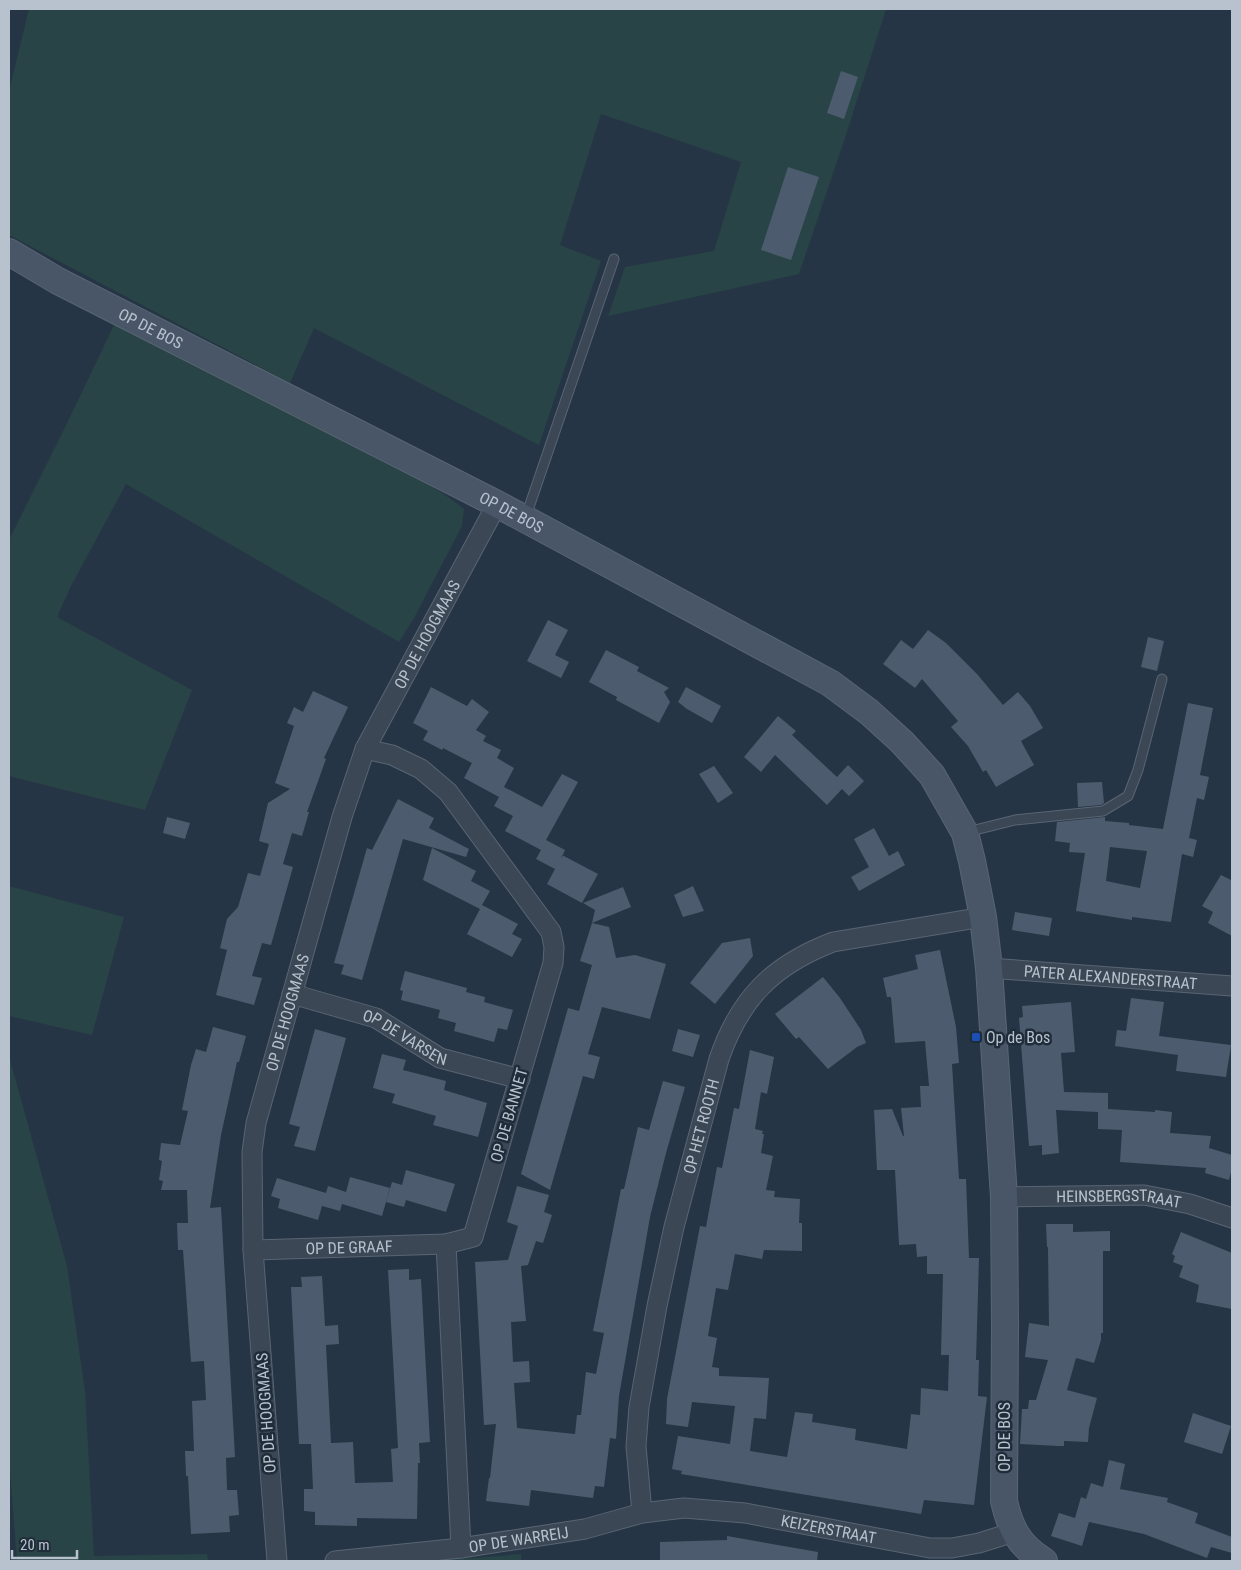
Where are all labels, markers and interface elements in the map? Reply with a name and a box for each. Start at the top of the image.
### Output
street label: OP DE BOS [115,304,186,352]
street label: OP DE BOS [477,487,547,537]
street label: OP DE HOOGMAAS [390,577,464,692]
street label: OP DE HOOGMAAS [262,952,313,1073]
street label: PATER ALEXANDERSTRAAT [1023,961,1198,993]
street label: OP DE VARSEN [361,1005,449,1069]
place label: Op de Bos [986,1028,1050,1047]
marker: Op de Bos [970,1031,982,1043]
street label: OP DE BANNET [486,1066,532,1164]
street label: OP HET ROOTH [679,1077,723,1176]
street label: HEINSBERGSTRAAT [1056,1185,1183,1212]
street label: OP DE GRAAF [305,1236,393,1258]
street label: OP DE HOOGMAAS [252,1352,280,1474]
street label: OP DE BOS [995,1402,1014,1472]
street label: KEIZERSTRAAT [780,1511,878,1547]
street label: OP DE WARREIJ [467,1522,570,1556]
scale bar [12,1528,78,1560]
text: 20 m [20,1536,50,1554]

